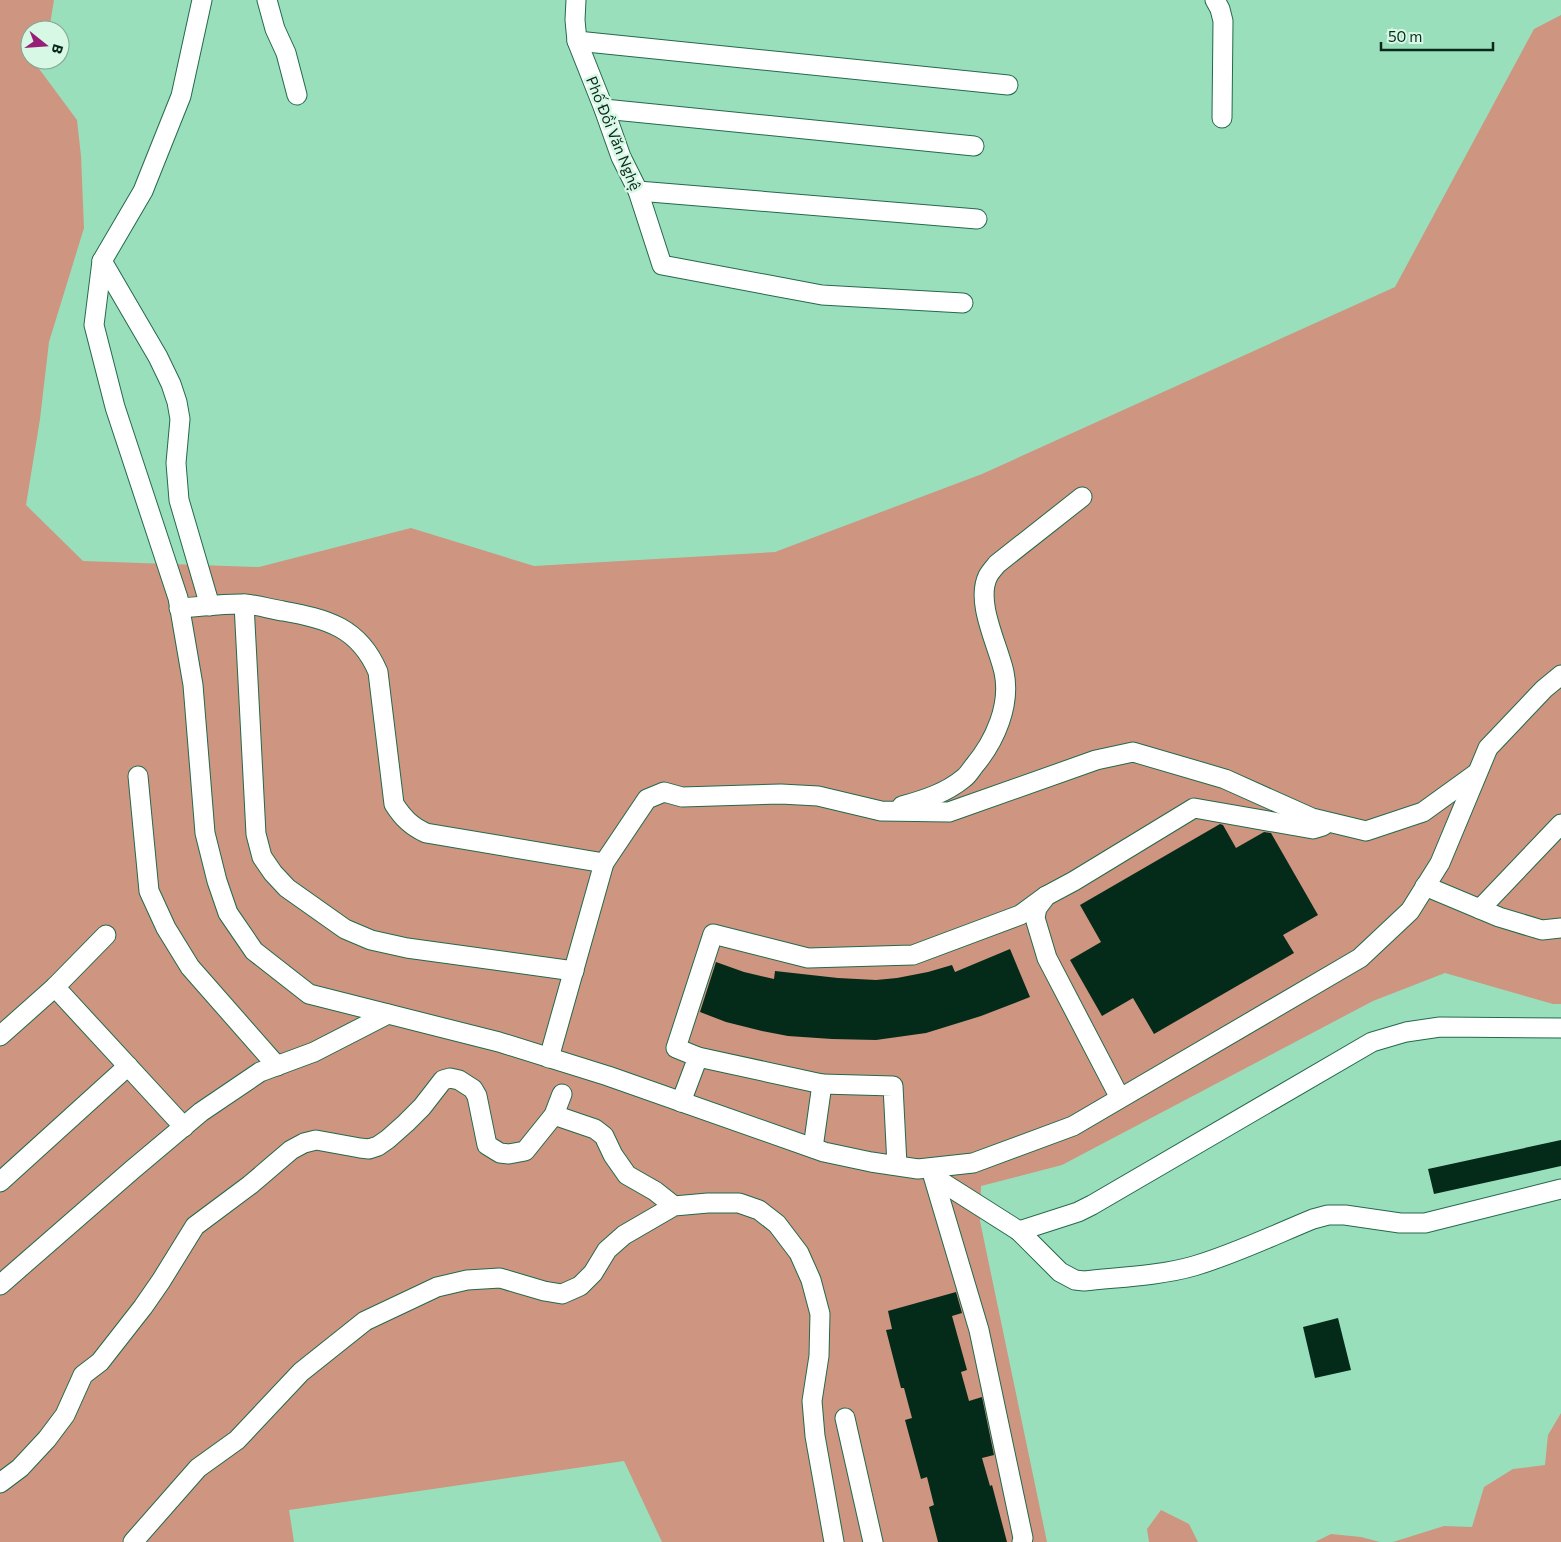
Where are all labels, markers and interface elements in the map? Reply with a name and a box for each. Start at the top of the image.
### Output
north arrow [20,20,70,70]
scale bar [1381,20,1494,52]
text: 50 m [1388,27,1422,45]
text: B [48,42,67,56]
street label: Phố Đồi Văn Nghệ [583,73,645,193]

